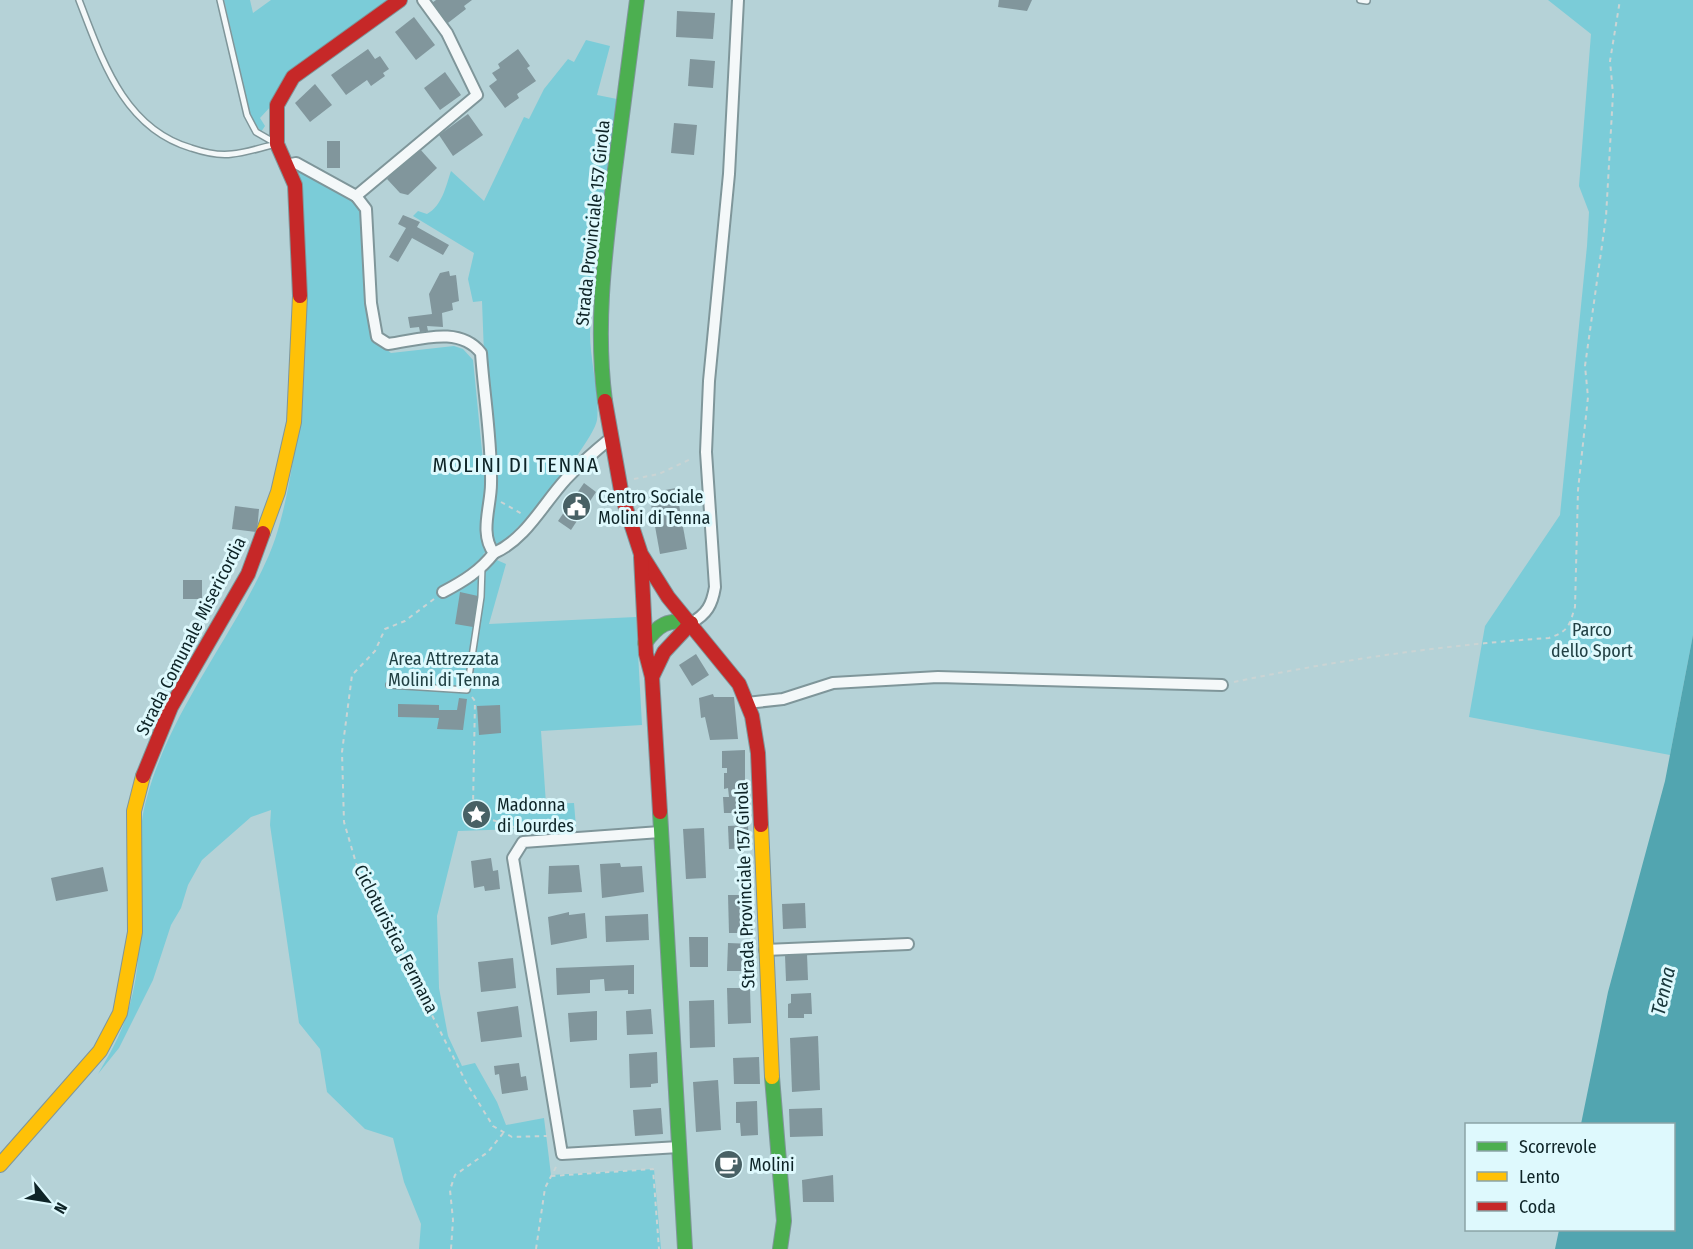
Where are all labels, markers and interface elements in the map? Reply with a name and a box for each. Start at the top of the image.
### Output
street label: Strada Provinciale 157 Girola [571,119,615,327]
district label: MOLINI DI TENNA [432,452,600,478]
place label: Centro Sociale Molini di Tenna [598,486,710,529]
public building icon: Centro Sociale Molini di Tenna [561,491,593,523]
street label: Strada Comunale Misericordia [131,533,251,739]
park label: Parco dello Sport [1551,619,1633,662]
park label: Area Attrezzata Molini di Tenna [388,648,500,691]
street label: Strada Provinciale 157 Girola [730,781,760,989]
place label: Madonna di Lourdes [497,794,574,837]
place icon: Madonna di Lourdes [460,799,492,831]
street label: Cicloturistica Fermana [349,861,443,1017]
water label: Tenna [1646,964,1680,1018]
legend [1465,1123,1675,1231]
text: Scorrevole [1519,1136,1597,1158]
cafe icon: Molini [712,1149,744,1181]
place label: Molini [749,1154,795,1176]
text: Lento [1519,1166,1560,1188]
north arrow [18,1171,78,1231]
text: Coda [1519,1196,1556,1218]
text: N [50,1199,71,1217]

